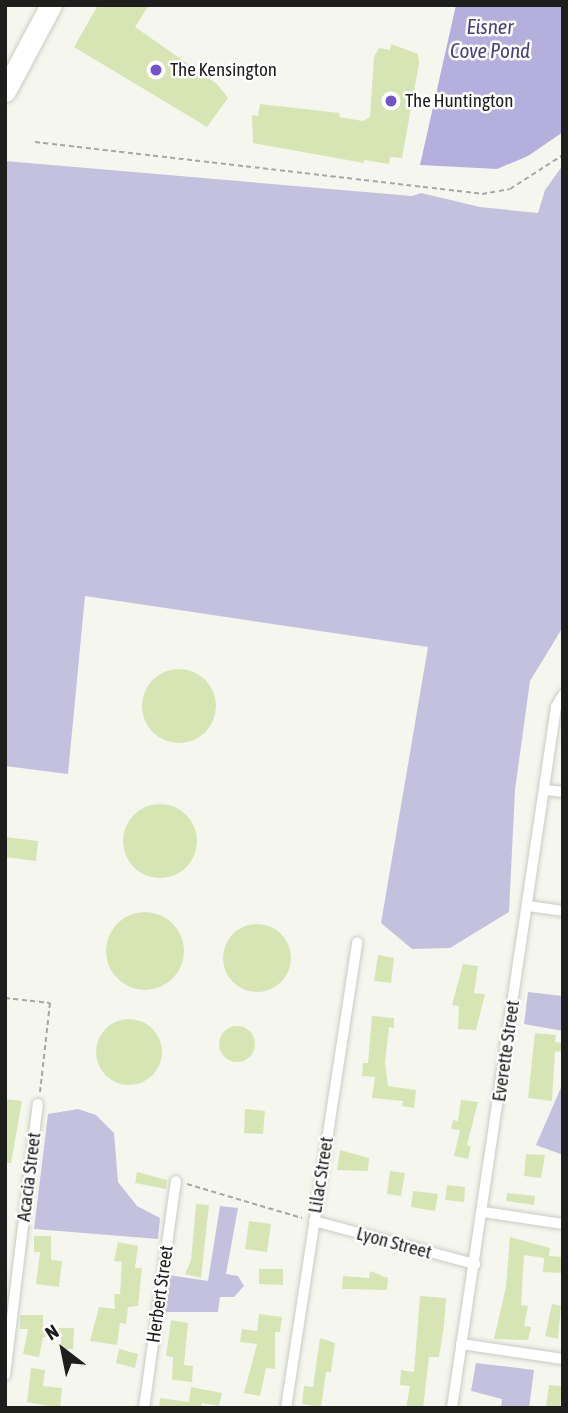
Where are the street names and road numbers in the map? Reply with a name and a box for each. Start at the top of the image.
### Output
street label: Everette Street [488,999,524,1103]
street label: Acacia Street [12,1131,46,1223]
street label: Lilac Street [304,1135,338,1215]
street label: Lyon Street [354,1222,434,1264]
street label: Herbert Street [142,1244,178,1344]

